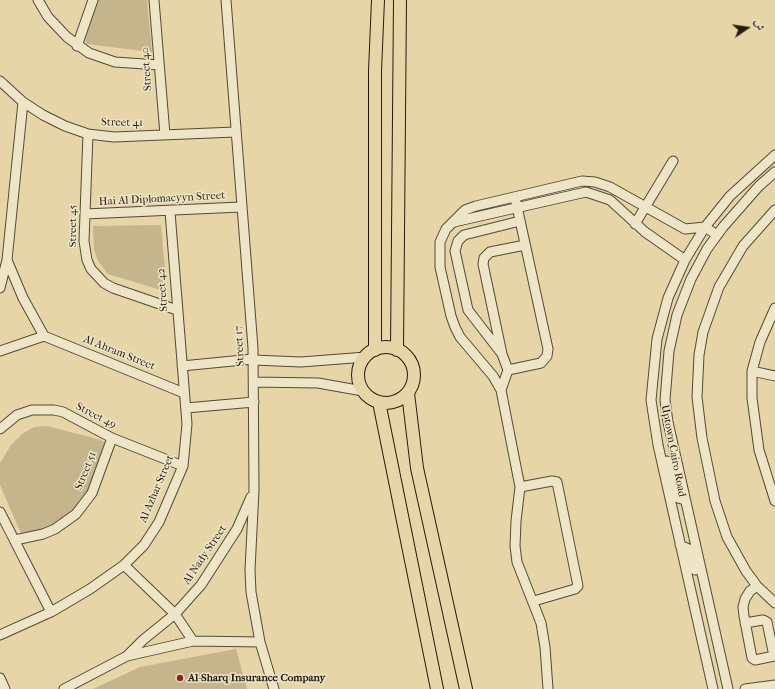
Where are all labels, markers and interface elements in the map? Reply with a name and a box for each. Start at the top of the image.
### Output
north arrow [727,8,767,48]
text: ش [752,18,767,32]
street label: Street 40 [139,47,155,91]
street label: Street 41 [101,116,143,130]
street label: Hai Al Diplomacyyn Street [99,189,225,209]
street label: Street 45 [66,205,80,247]
street label: Street 42 [155,268,171,312]
street label: Street 17 [232,325,248,367]
street label: Al Ahram Street [81,333,157,373]
street label: Street 49 [74,400,118,432]
street label: Uptown Cairo Road [658,404,688,498]
street label: Street 51 [72,450,100,492]
street label: Al Azhar Street [137,453,177,525]
street label: Al Nady Street [180,523,230,587]
place label: Al-Sharq Insurance Company [188,671,325,685]
marker: Al-Sharq Insurance Company [175,673,185,683]

